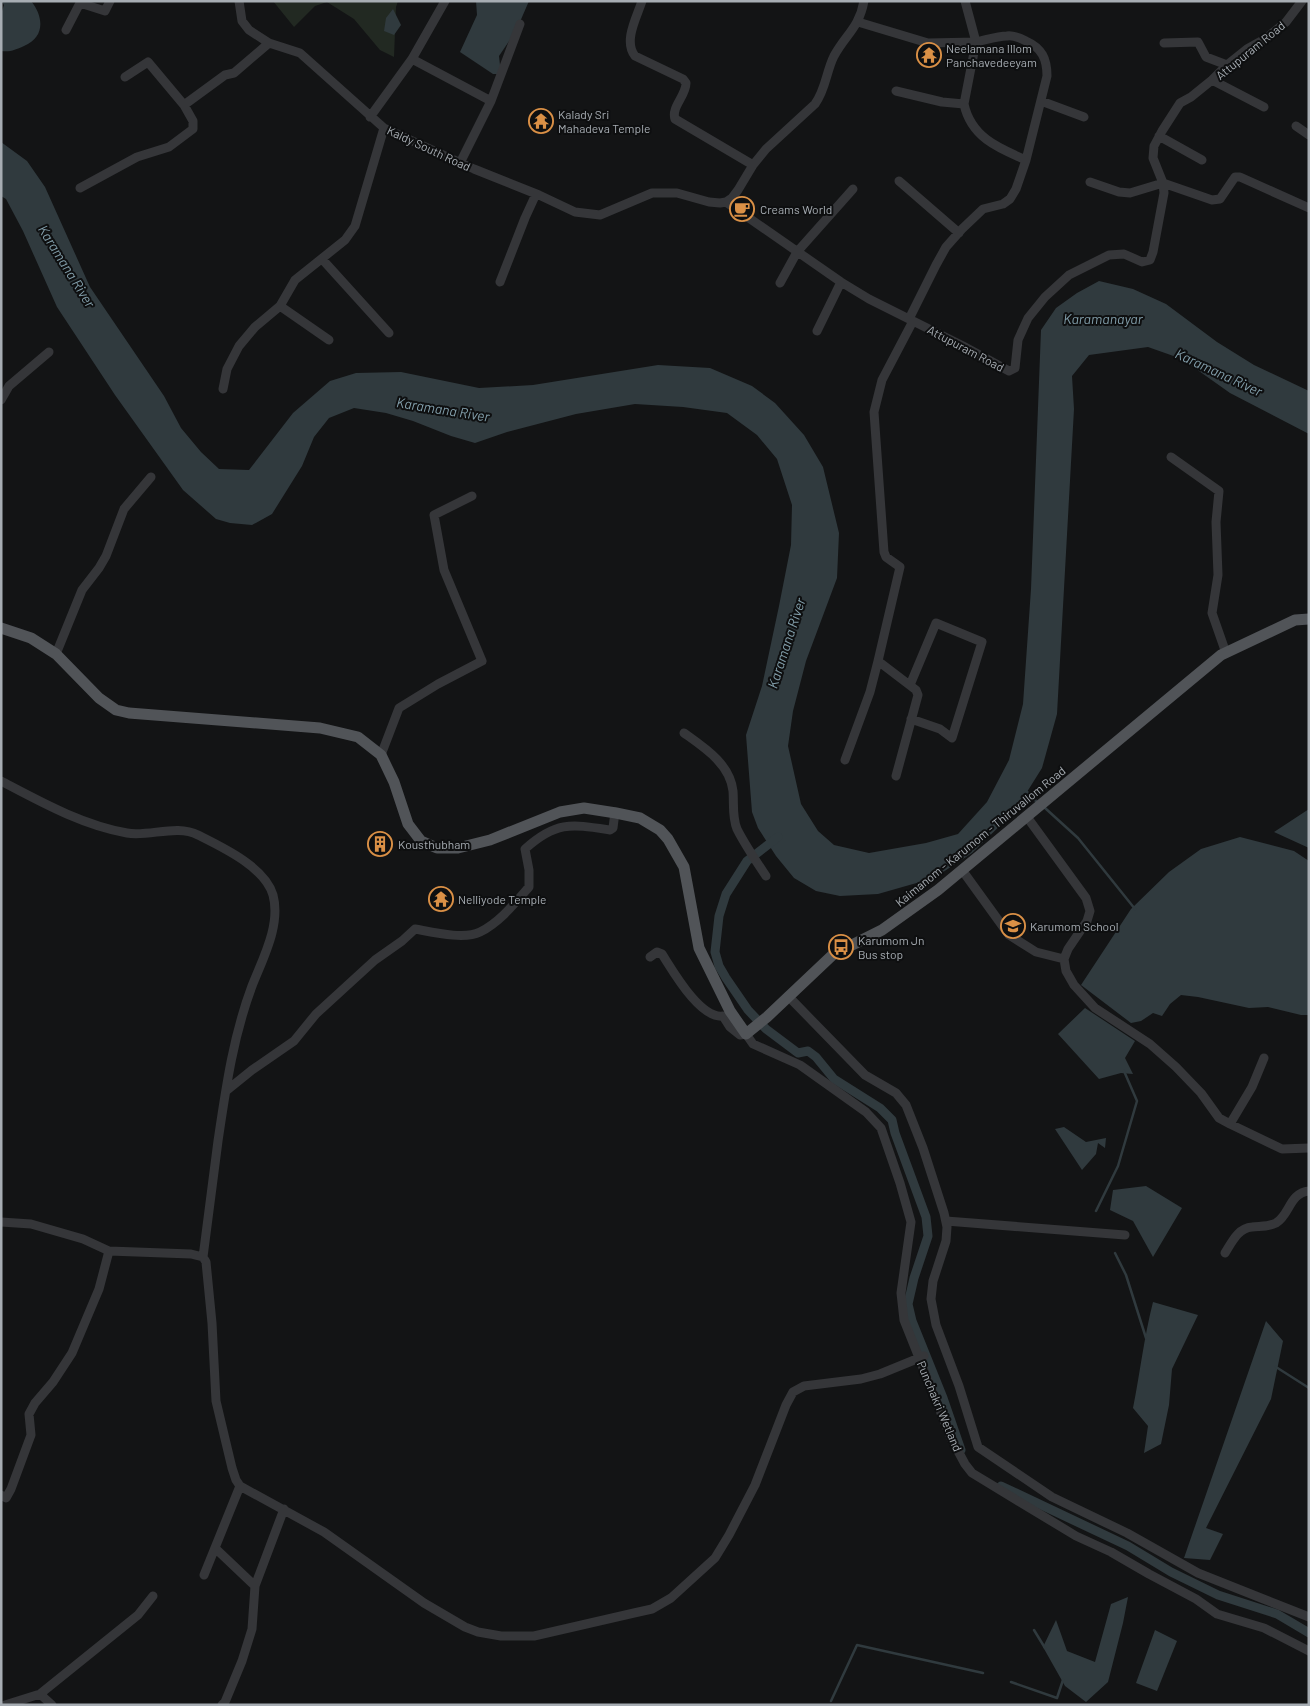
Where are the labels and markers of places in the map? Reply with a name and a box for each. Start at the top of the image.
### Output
place label: Neelamana Illom Panchavedeeyam [946,41,1037,69]
temple icon: Neelamana Illom Panchavedeeyam [916,42,942,68]
place label: Kalady Sri Mahadeva Temple [558,107,650,135]
temple icon: Kalady Sri Mahadeva Temple [528,108,554,134]
cafe icon: Creams World [729,196,755,222]
place label: Creams World [760,202,832,216]
building icon: Kousthubham [367,831,393,857]
place label: Kousthubham [398,837,470,851]
temple icon: Nelliyode Temple [428,886,454,912]
place label: Nelliyode Temple [458,892,546,906]
school or university icon: Karumom School [1000,913,1026,939]
place label: Karumom School [1030,919,1118,933]
place label: Karumom Jn Bus stop [858,933,924,961]
bus stop icon: Karumom Jn Bus stop [828,934,854,960]

